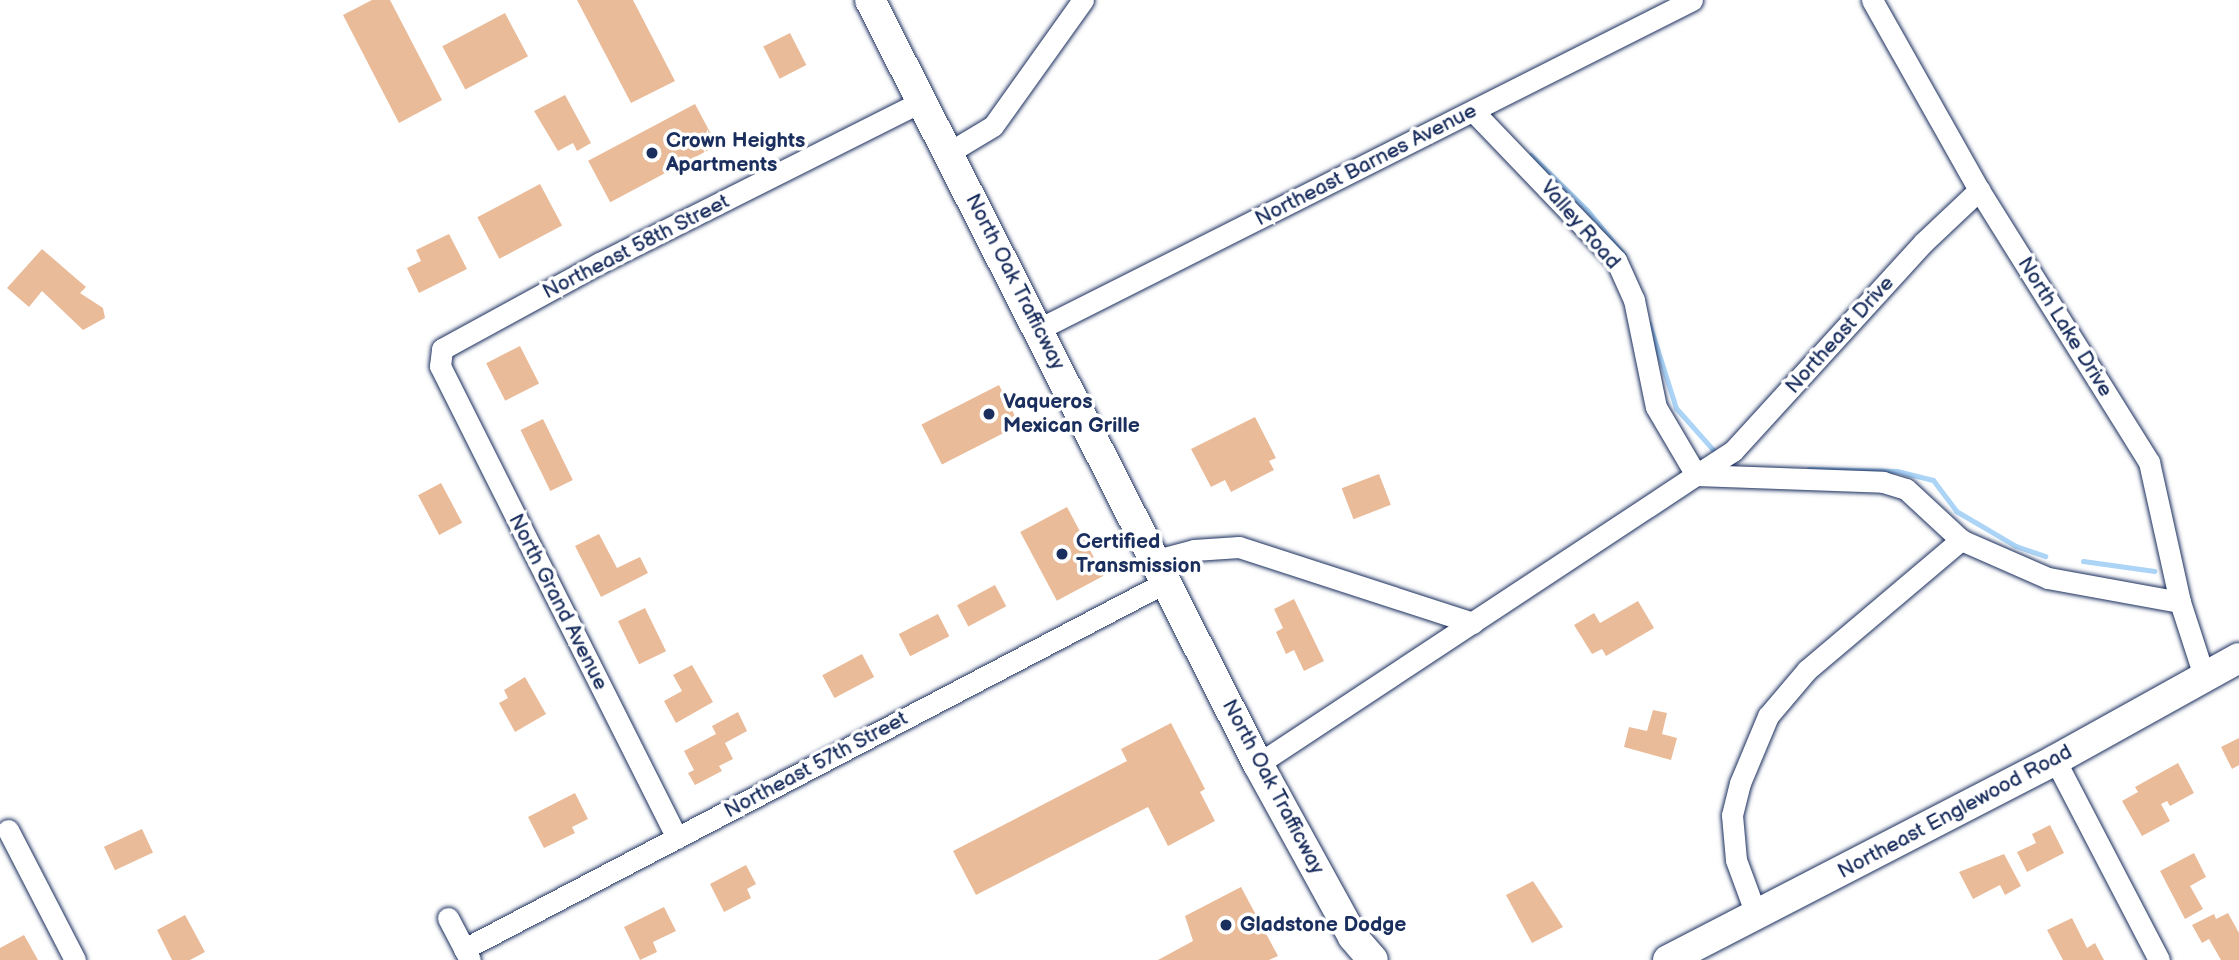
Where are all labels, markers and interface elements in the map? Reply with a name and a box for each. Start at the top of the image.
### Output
street label: Northeast Barnes Avenue [1251,98,1481,232]
place label: Crown Heights Apartments [666,128,805,178]
marker: Crown Heights Apartments [644,145,660,161]
street label: Valley Road [1534,175,1626,275]
street label: Northeast 58th Street [538,189,734,305]
street label: North Oak Trafficway [960,189,1070,375]
street label: North Lake Drive [2012,252,2118,402]
street label: Northeast Drive [1781,271,1899,399]
place label: Vaqueros Mexican Grille [1003,389,1140,439]
marker: Vaqueros Mexican Grille [981,406,997,422]
street label: North Grand Avenue [503,510,613,694]
place label: Certified Transmission [1076,529,1201,579]
marker: Certified Transmission [1054,546,1070,562]
street label: North Oak Trafficway [1216,695,1330,879]
street label: Northeast 57th Street [720,706,912,824]
street label: Northeast Englewood Road [1834,739,2076,885]
place label: Gladstone Dodge [1240,912,1406,938]
marker: Gladstone Dodge [1218,917,1234,933]

